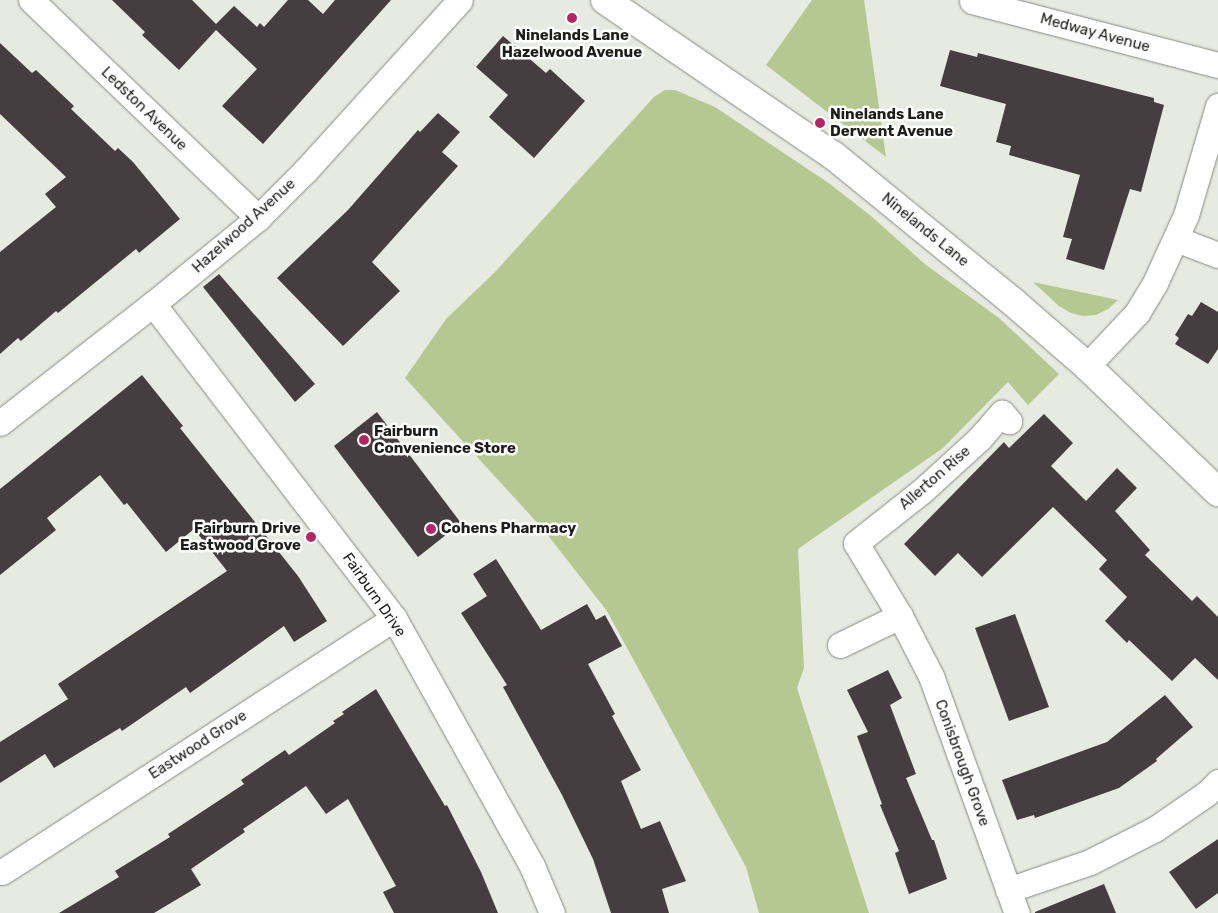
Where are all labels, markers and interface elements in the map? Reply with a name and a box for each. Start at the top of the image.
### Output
street label: Medway Avenue [1038,10,1152,56]
marker: Ninelands Lane Hazelwood Avenue [566,12,578,24]
place label: Ninelands Lane Hazelwood Avenue [502,26,642,61]
street label: Ledston Avenue [97,63,191,155]
place label: Ninelands Lane Derwent Avenue [830,105,953,140]
marker: Ninelands Lane Derwent Avenue [814,117,826,129]
street label: Hazelwood Avenue [189,175,299,277]
street label: Ninelands Lane [878,189,972,271]
place label: Fairburn Convenience Store [374,422,516,457]
marker: Fairburn Convenience Store [358,434,370,446]
street label: Allerton Rise [896,442,974,514]
place label: Fairburn Drive Eastwood Grove [180,519,301,554]
place label: Cohens Pharmacy [441,520,576,538]
marker: Cohens Pharmacy [425,523,437,535]
marker: Fairburn Drive Eastwood Grove [305,531,317,543]
street label: Fairburn Drive [338,550,410,640]
street label: Conisbrough Grove [931,697,993,829]
street label: Eastwood Grove [146,707,250,783]

